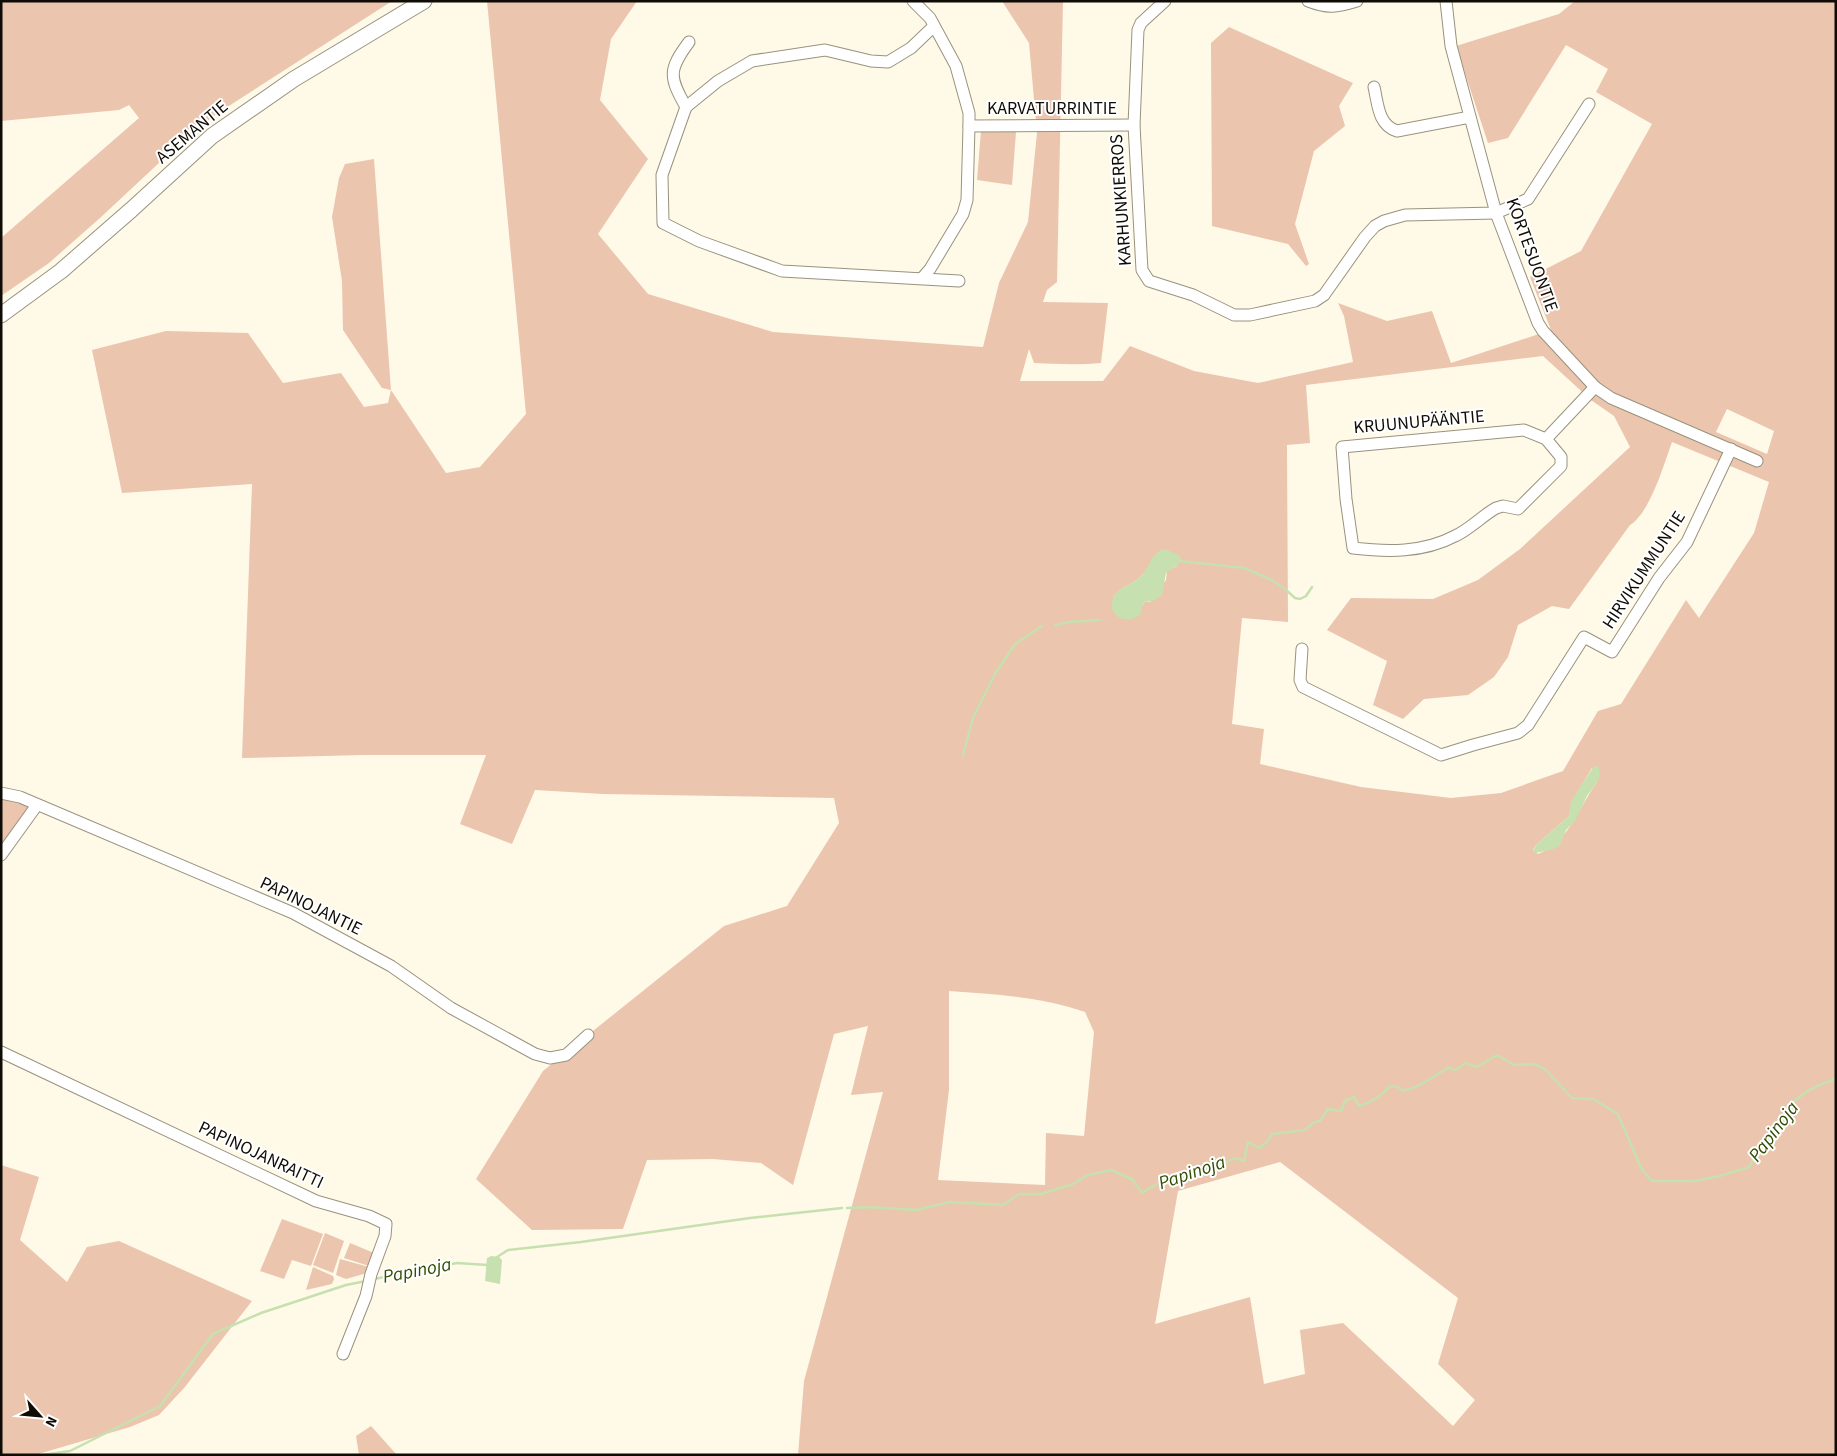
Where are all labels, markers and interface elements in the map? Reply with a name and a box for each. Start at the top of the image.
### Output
street label: ASEMANTIE [151,94,233,170]
street label: KARVATURRINTIE [987,96,1117,121]
street label: KARHUNKIERROS [1104,133,1138,267]
street label: KORTESUONTIE [1500,194,1564,316]
street label: KRUUNUPÄÄNTIE [1352,404,1486,440]
street label: HIRVIKUMMUNTIE [1597,506,1691,634]
street label: PAPINOJANTIE [256,870,366,942]
water label: Papinoja [1742,1096,1806,1168]
street label: PAPINOJANRAITTI [194,1115,328,1195]
water label: Papinoja [1155,1149,1229,1197]
water label: Papinoja [380,1251,454,1291]
north arrow [15,1391,65,1441]
text: N [40,1413,62,1430]

